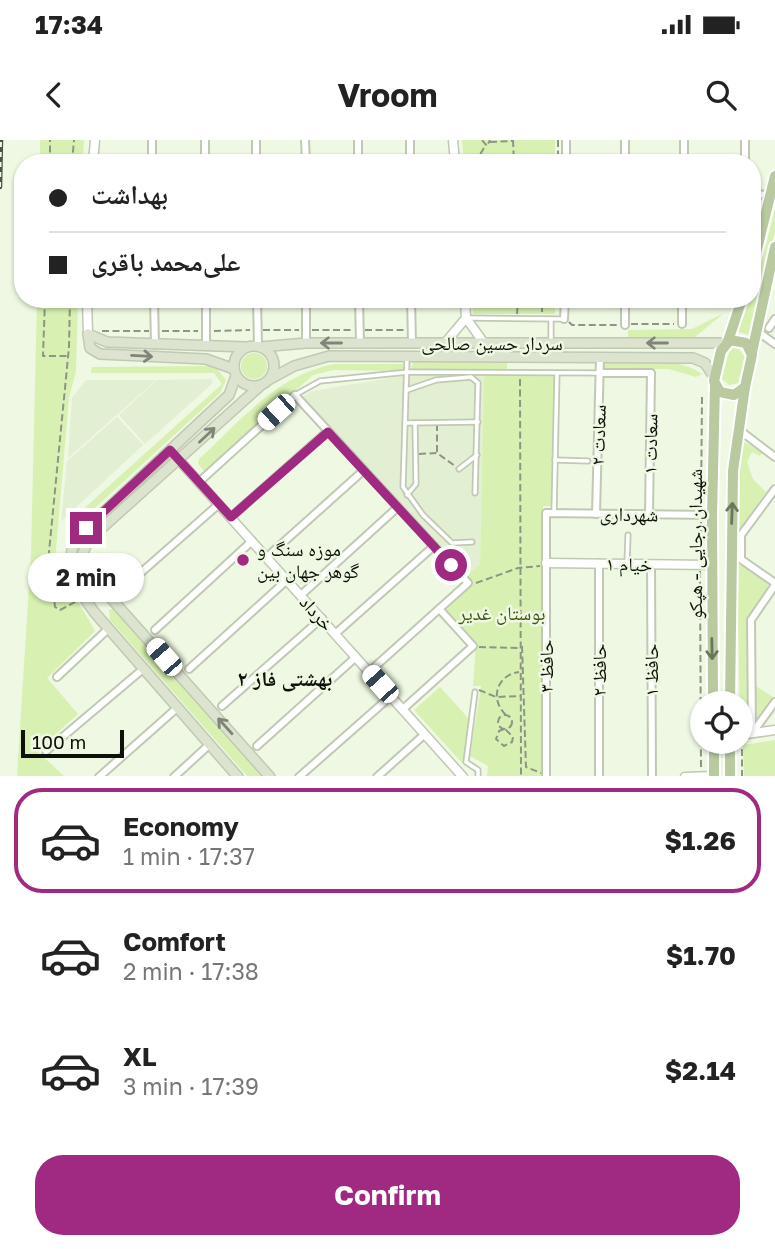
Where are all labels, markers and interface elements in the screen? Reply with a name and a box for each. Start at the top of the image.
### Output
text: 17:34 [35,9,103,40]
icon: back [35,76,73,114]
text: Vroom [338,76,438,114]
icon: search [702,76,740,114]
text: بهداشت [91,179,168,210]
text: علی‌محمد باقری [91,246,241,277]
street label: سردار حسین صالحی [421,331,563,355]
one-way arrow [320,336,343,350]
one-way arrow [645,336,668,350]
one-way arrow [130,350,153,363]
car [254,390,299,434]
street label: سعادت ۲ [585,404,610,466]
street label: سعادت ۱ [637,413,662,475]
one-way arrow [198,426,215,443]
street label: شهیدان رجایی - هپکو [683,469,707,619]
street label: شهرداری [599,501,659,527]
one-way arrow [725,502,739,525]
route end [70,512,102,544]
place label: موزه سنگ و گوهر جهان بین [257,537,359,583]
route start [435,549,467,581]
callout: 2 min [28,552,144,602]
marker: موزه سنگ و گوهر جهان بین [235,552,251,568]
street label: خیام ۱ [606,552,652,578]
text: 2 min [56,563,116,591]
street label: خرداد [295,590,339,636]
park label: بوستان غدیر [458,601,545,625]
car [143,634,186,680]
one-way arrow [706,637,719,660]
street label: حافظ ۳ [534,640,557,692]
street label: حافظ ۲ [587,644,610,696]
street label: حافظ ۱ [639,644,662,696]
car [359,661,402,707]
district label: بهشتی فاز ۲ [238,665,332,692]
map controls [690,691,753,754]
button: locate [690,691,753,754]
one-way arrow [217,717,233,735]
scale bar [21,727,124,759]
text: 100 m [32,730,86,753]
icon: car [39,809,102,872]
text: Economy [123,811,239,842]
text: $1.26 [664,825,736,856]
text: 1 min · 17:37 [123,842,255,870]
icon: car [39,924,102,987]
text: Comfort [123,926,226,957]
text: $1.70 [666,940,736,971]
text: 2 min · 17:38 [123,957,259,985]
icon: car [39,1039,102,1102]
text: XL [123,1041,157,1072]
text: $2.14 [665,1055,736,1086]
text: 3 min · 17:39 [123,1072,259,1100]
button: Confirm [35,1155,740,1235]

